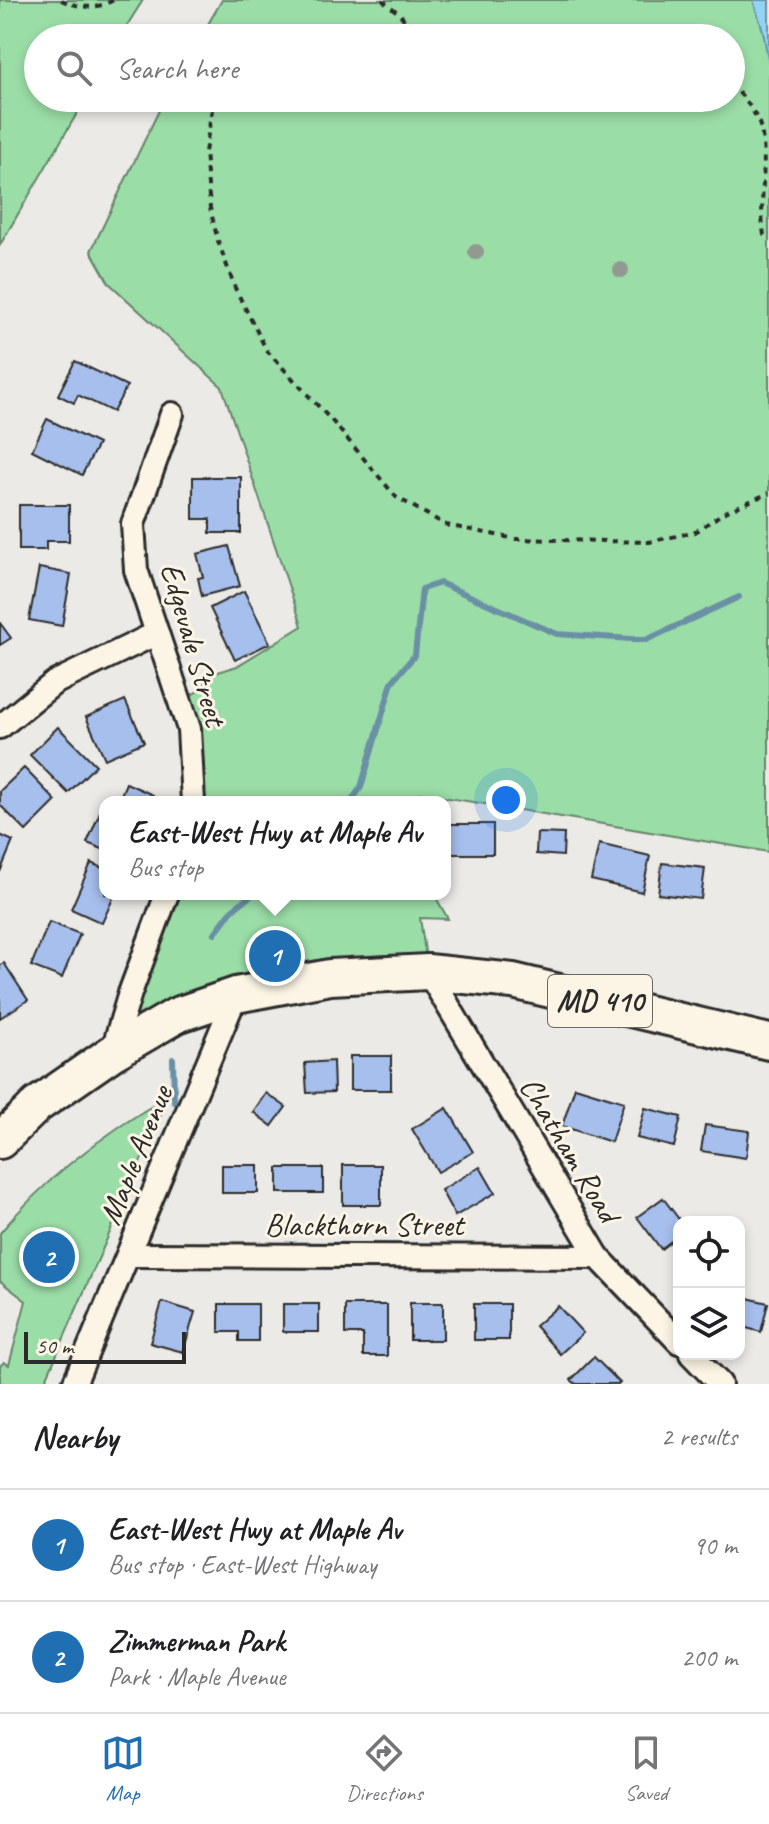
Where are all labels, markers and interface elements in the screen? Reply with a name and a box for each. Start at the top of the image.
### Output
search box [24,24,745,112]
icon: search [52,46,96,90]
text: Search here [116,49,238,87]
street label: Edgevale Street [151,558,237,733]
your location [486,780,526,820]
popup [99,796,451,900]
text: East-West Hwy at Maple Av [128,813,422,851]
text: Bus stop [128,851,203,884]
pin: 1 [249,926,301,986]
road number: MD 410 [548,975,652,1027]
street label: Chatham Road [510,1069,632,1234]
street label: Maple Avenue [89,1077,183,1231]
street label: Blackthorn Street [265,1204,467,1245]
map controls [673,1216,745,1360]
button: locate [673,1216,745,1288]
pin: 2 [23,1227,75,1287]
button: layers [673,1288,745,1360]
scale bar [24,1328,186,1364]
text: 50 m [36,1332,73,1360]
text: Nearby [32,1415,118,1458]
text: 2 results [661,1420,737,1453]
text: East-West Hwy at Maple Av [108,1510,401,1548]
text: 1 [52,1529,64,1562]
text: 90 m [693,1529,737,1562]
text: Bus stop · East-West Highway [108,1548,376,1581]
text: Zimmerman Park [108,1622,285,1660]
text: 2 [52,1641,64,1674]
text: 200 m [681,1641,737,1674]
text: Park · Maple Avenue [108,1660,285,1693]
tab: Map [101,1731,145,1807]
tab: Directions [346,1731,423,1807]
tab: Saved [624,1731,668,1807]

